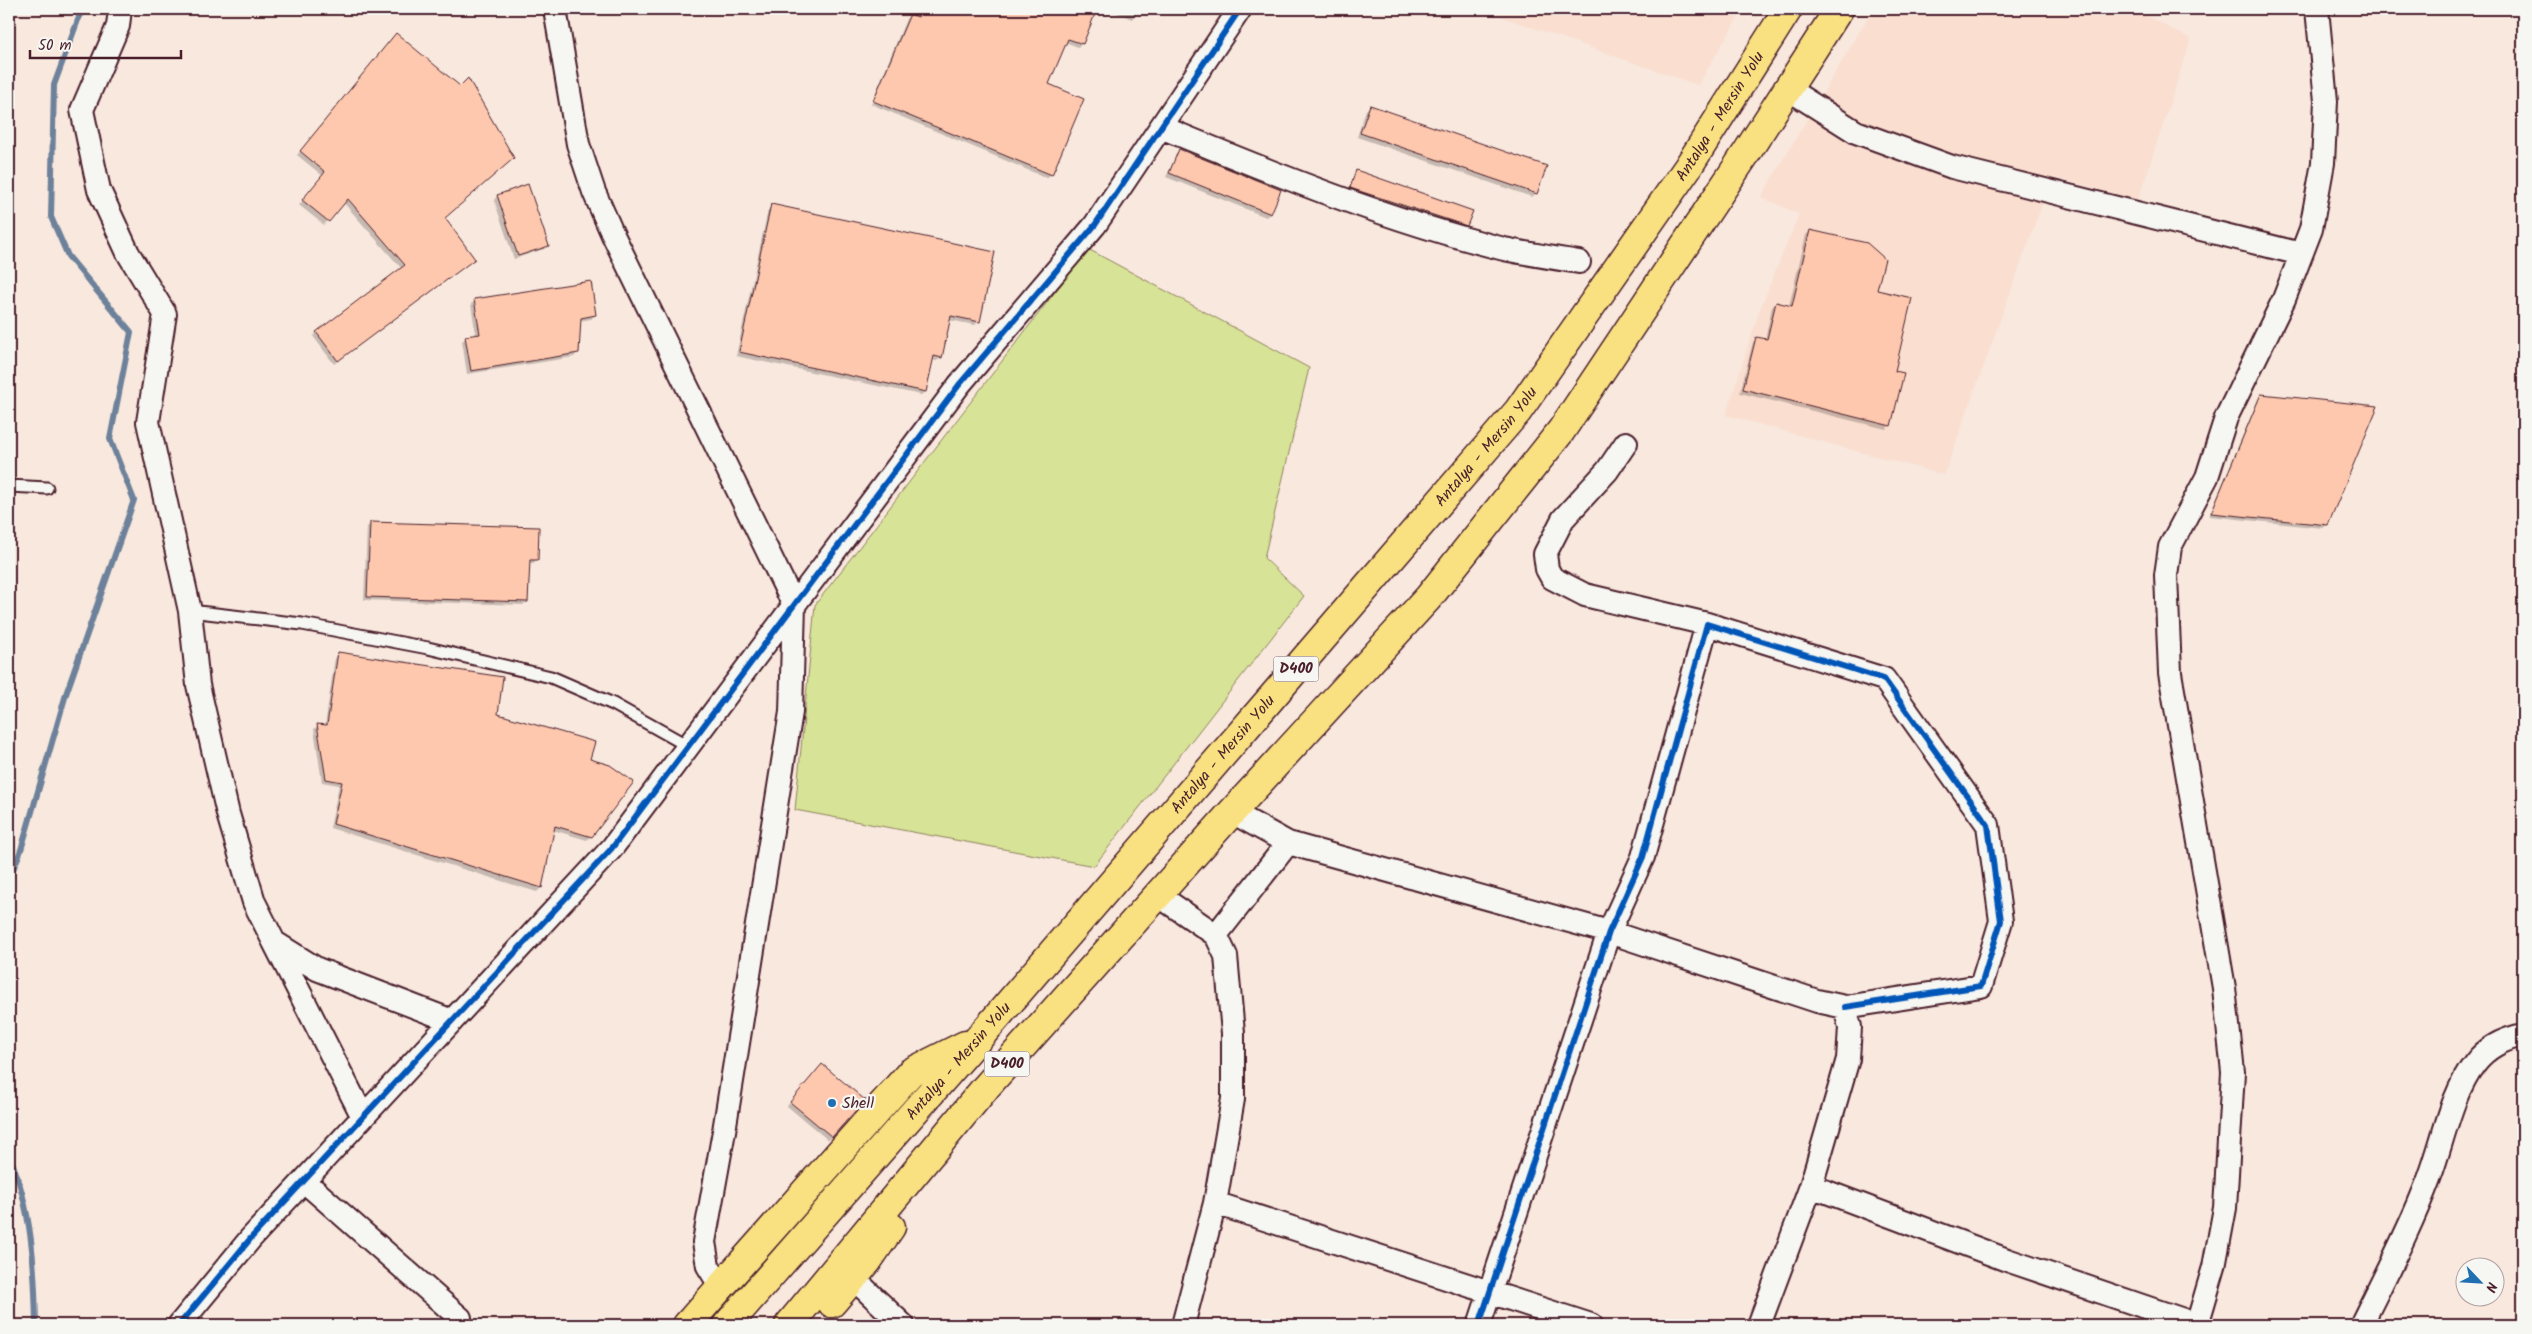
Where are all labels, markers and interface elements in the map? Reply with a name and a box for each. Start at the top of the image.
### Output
scale bar [30,28,181,60]
text: 50 m [38,34,72,58]
street label: Antalya - Mersin Yolu [1669,46,1771,187]
street label: Antalya - Mersin Yolu [1429,381,1544,512]
road number: D400 [1274,656,1318,682]
street label: Antalya - Mersin Yolu [1164,689,1281,819]
street label: Antalya - Mersin Yolu [900,996,1017,1126]
road number: D400 [984,1052,1030,1076]
place label: Shell [842,1091,874,1116]
marker: Shell [826,1097,838,1109]
north arrow [2454,1256,2504,1306]
text: N [2479,1278,2503,1296]

